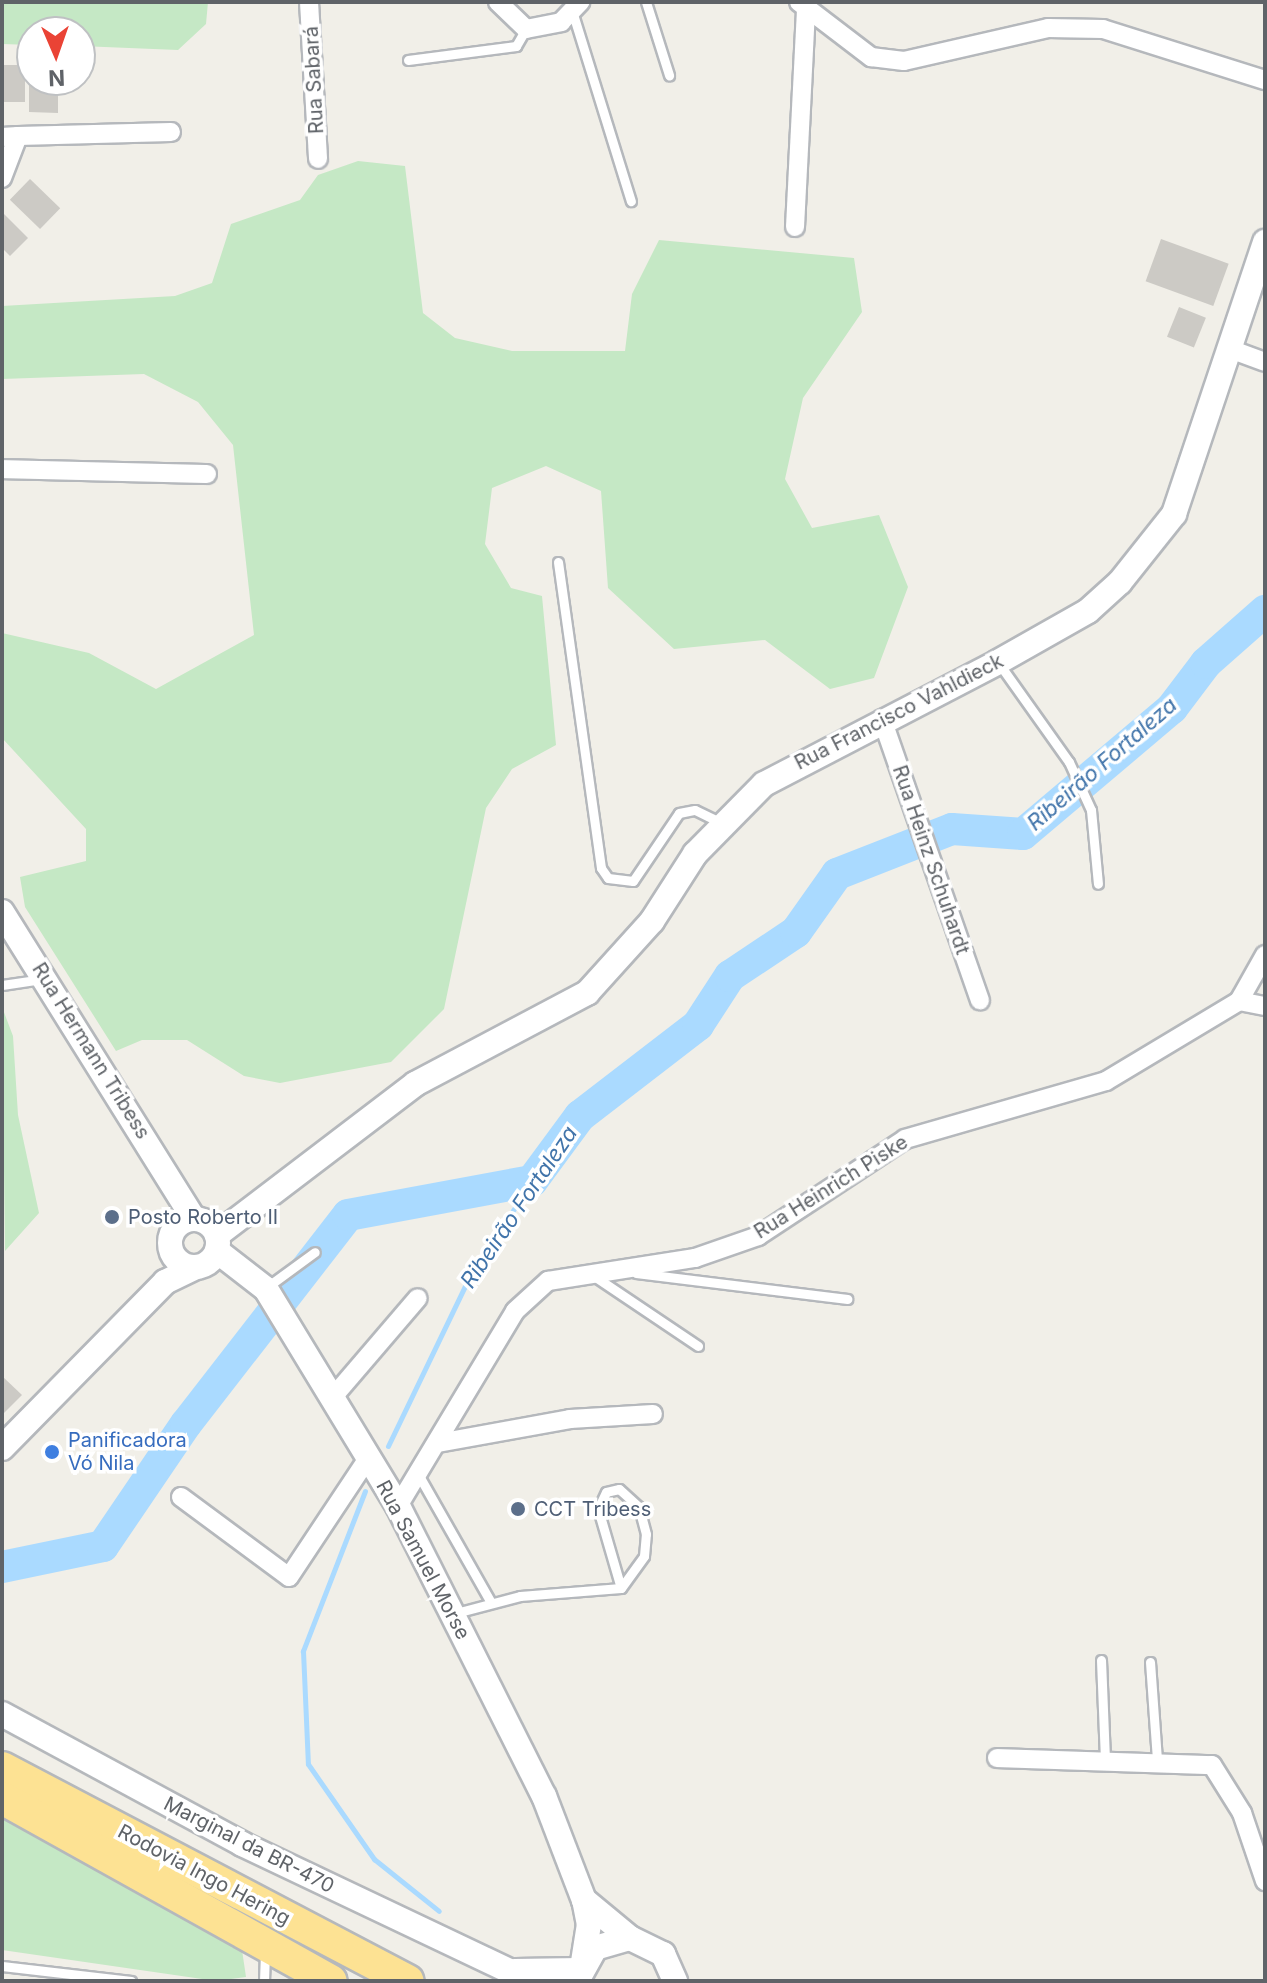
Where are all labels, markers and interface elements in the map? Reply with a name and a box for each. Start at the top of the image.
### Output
north arrow [16,16,96,96]
street label: Rua Sabará [299,25,329,135]
text: N [48,65,66,91]
street label: Rua Francisco Vahldieck [791,649,1007,775]
water label: Ribeirão Fortaleza [1022,692,1182,836]
street label: Rua Heinz Schuhardt [887,762,975,958]
street label: Rua Hermann Tribess [27,958,155,1144]
water label: Ribeirão Fortaleza [455,1121,583,1293]
street label: Rua Heinrich Piske [750,1130,912,1244]
place label: Posto Roberto II [128,1205,278,1229]
marker: Posto Roberto II [103,1208,121,1226]
place label: Panificadora Vó Nila [68,1428,187,1475]
marker: Panificadora Vó Nila [43,1443,61,1461]
street label: Rua Samuel Morse [371,1476,475,1644]
place label: CCT Tribess [534,1497,651,1521]
marker: CCT Tribess [509,1500,527,1518]
street label: Marginal da BR-470 [160,1792,338,1898]
street label: Rodovia Ingo Hering [114,1819,294,1931]

